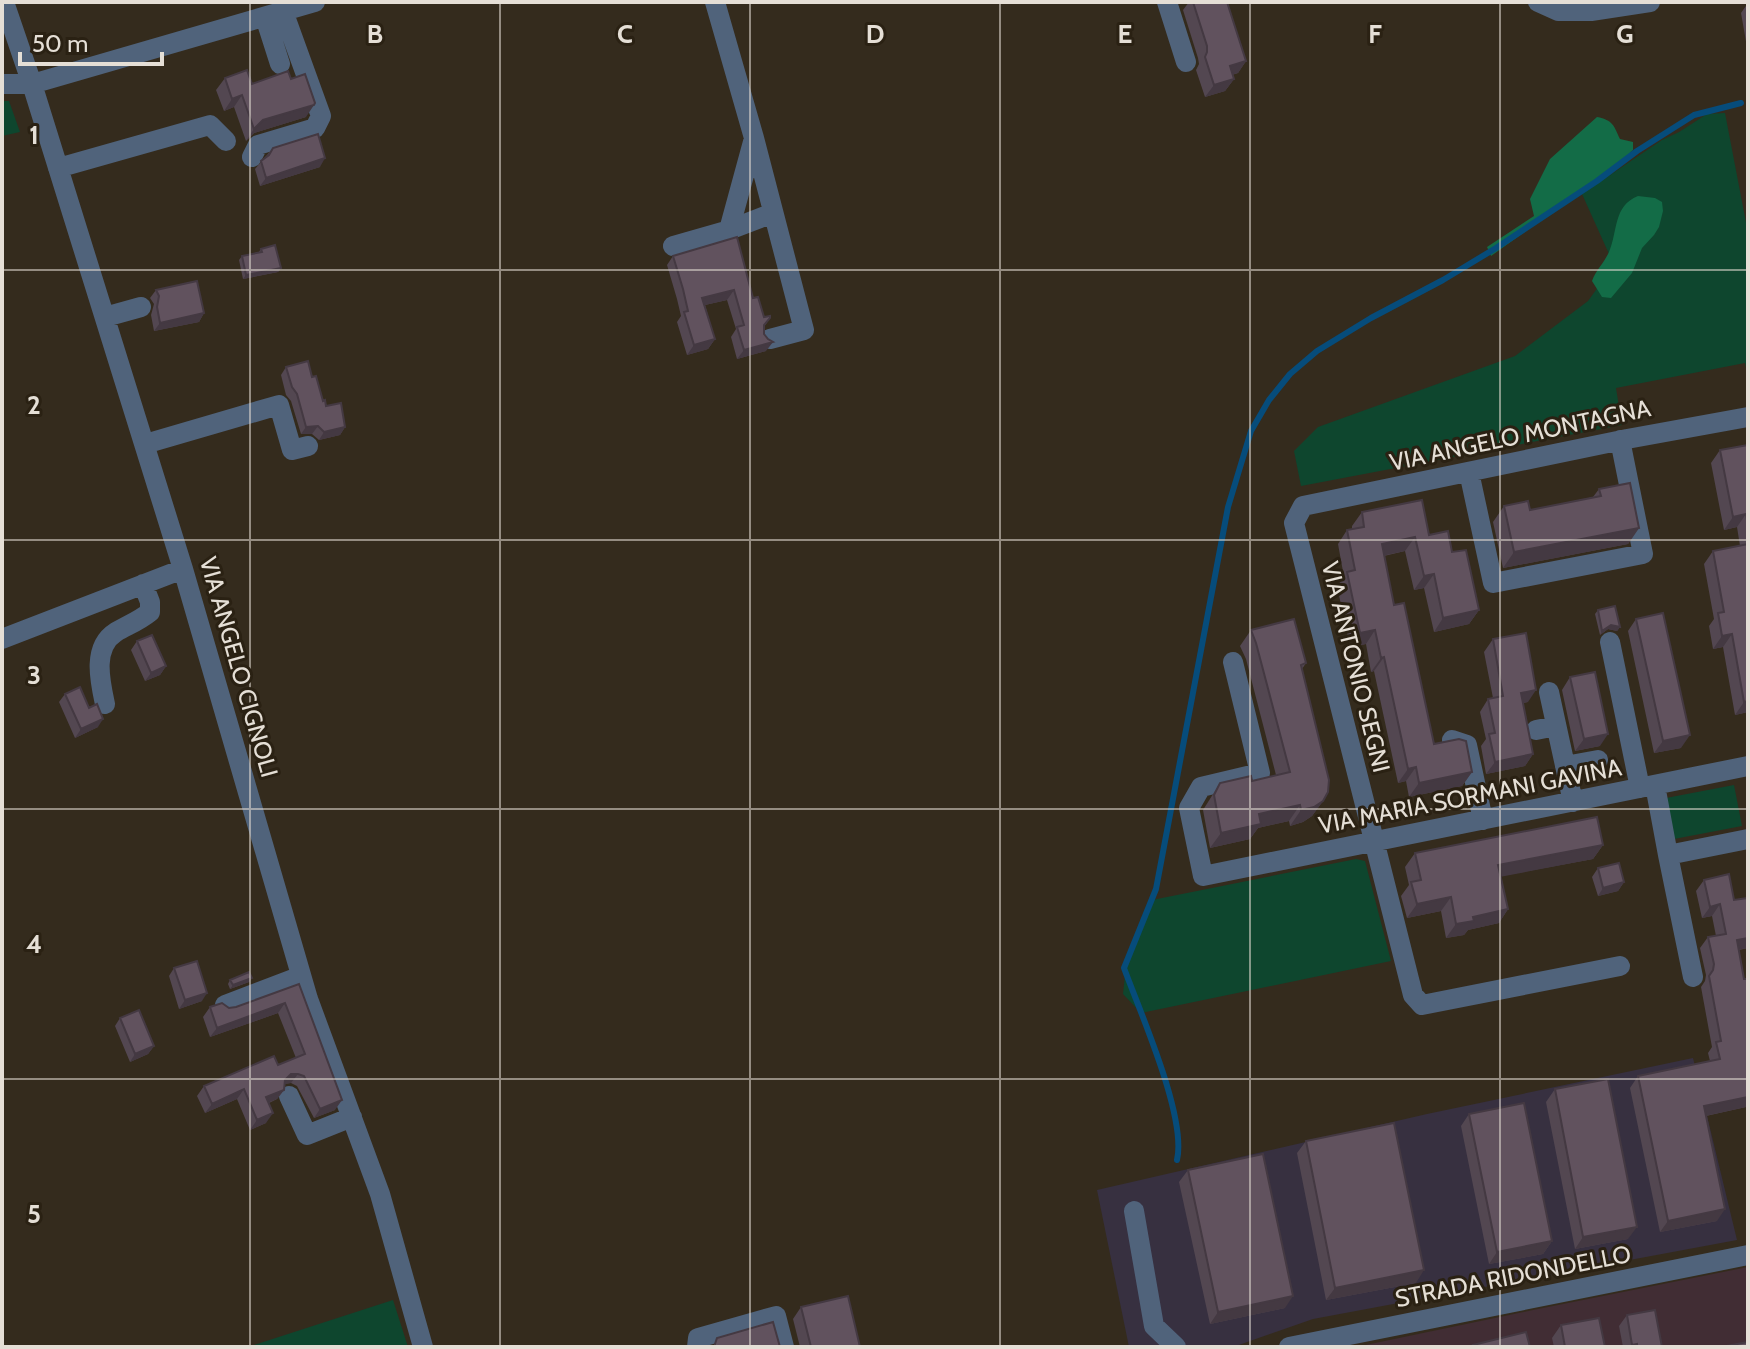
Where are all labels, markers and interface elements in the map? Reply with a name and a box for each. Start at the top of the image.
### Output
scale bar [20,16,162,66]
text: B [367,18,383,50]
text: C [617,18,633,50]
text: D [866,18,884,50]
text: E [1118,18,1132,50]
text: F [1368,18,1382,50]
text: G [1616,18,1634,50]
text: 50 m [32,29,88,58]
text: 1 [29,119,39,151]
text: 2 [27,389,41,421]
street label: VIA ANGELO MONTAGNA [1387,393,1653,477]
street label: VIA ANGELO CIGNOLI [194,553,284,781]
street label: VIA ANTONIO SEGNI [1316,558,1396,776]
text: 3 [27,659,41,691]
street label: VIA MARIA SORMANI GAVINA [1316,752,1624,840]
text: 4 [26,928,42,960]
text: 5 [27,1198,41,1230]
street label: STRADA RIDONDELLO [1393,1239,1633,1313]

